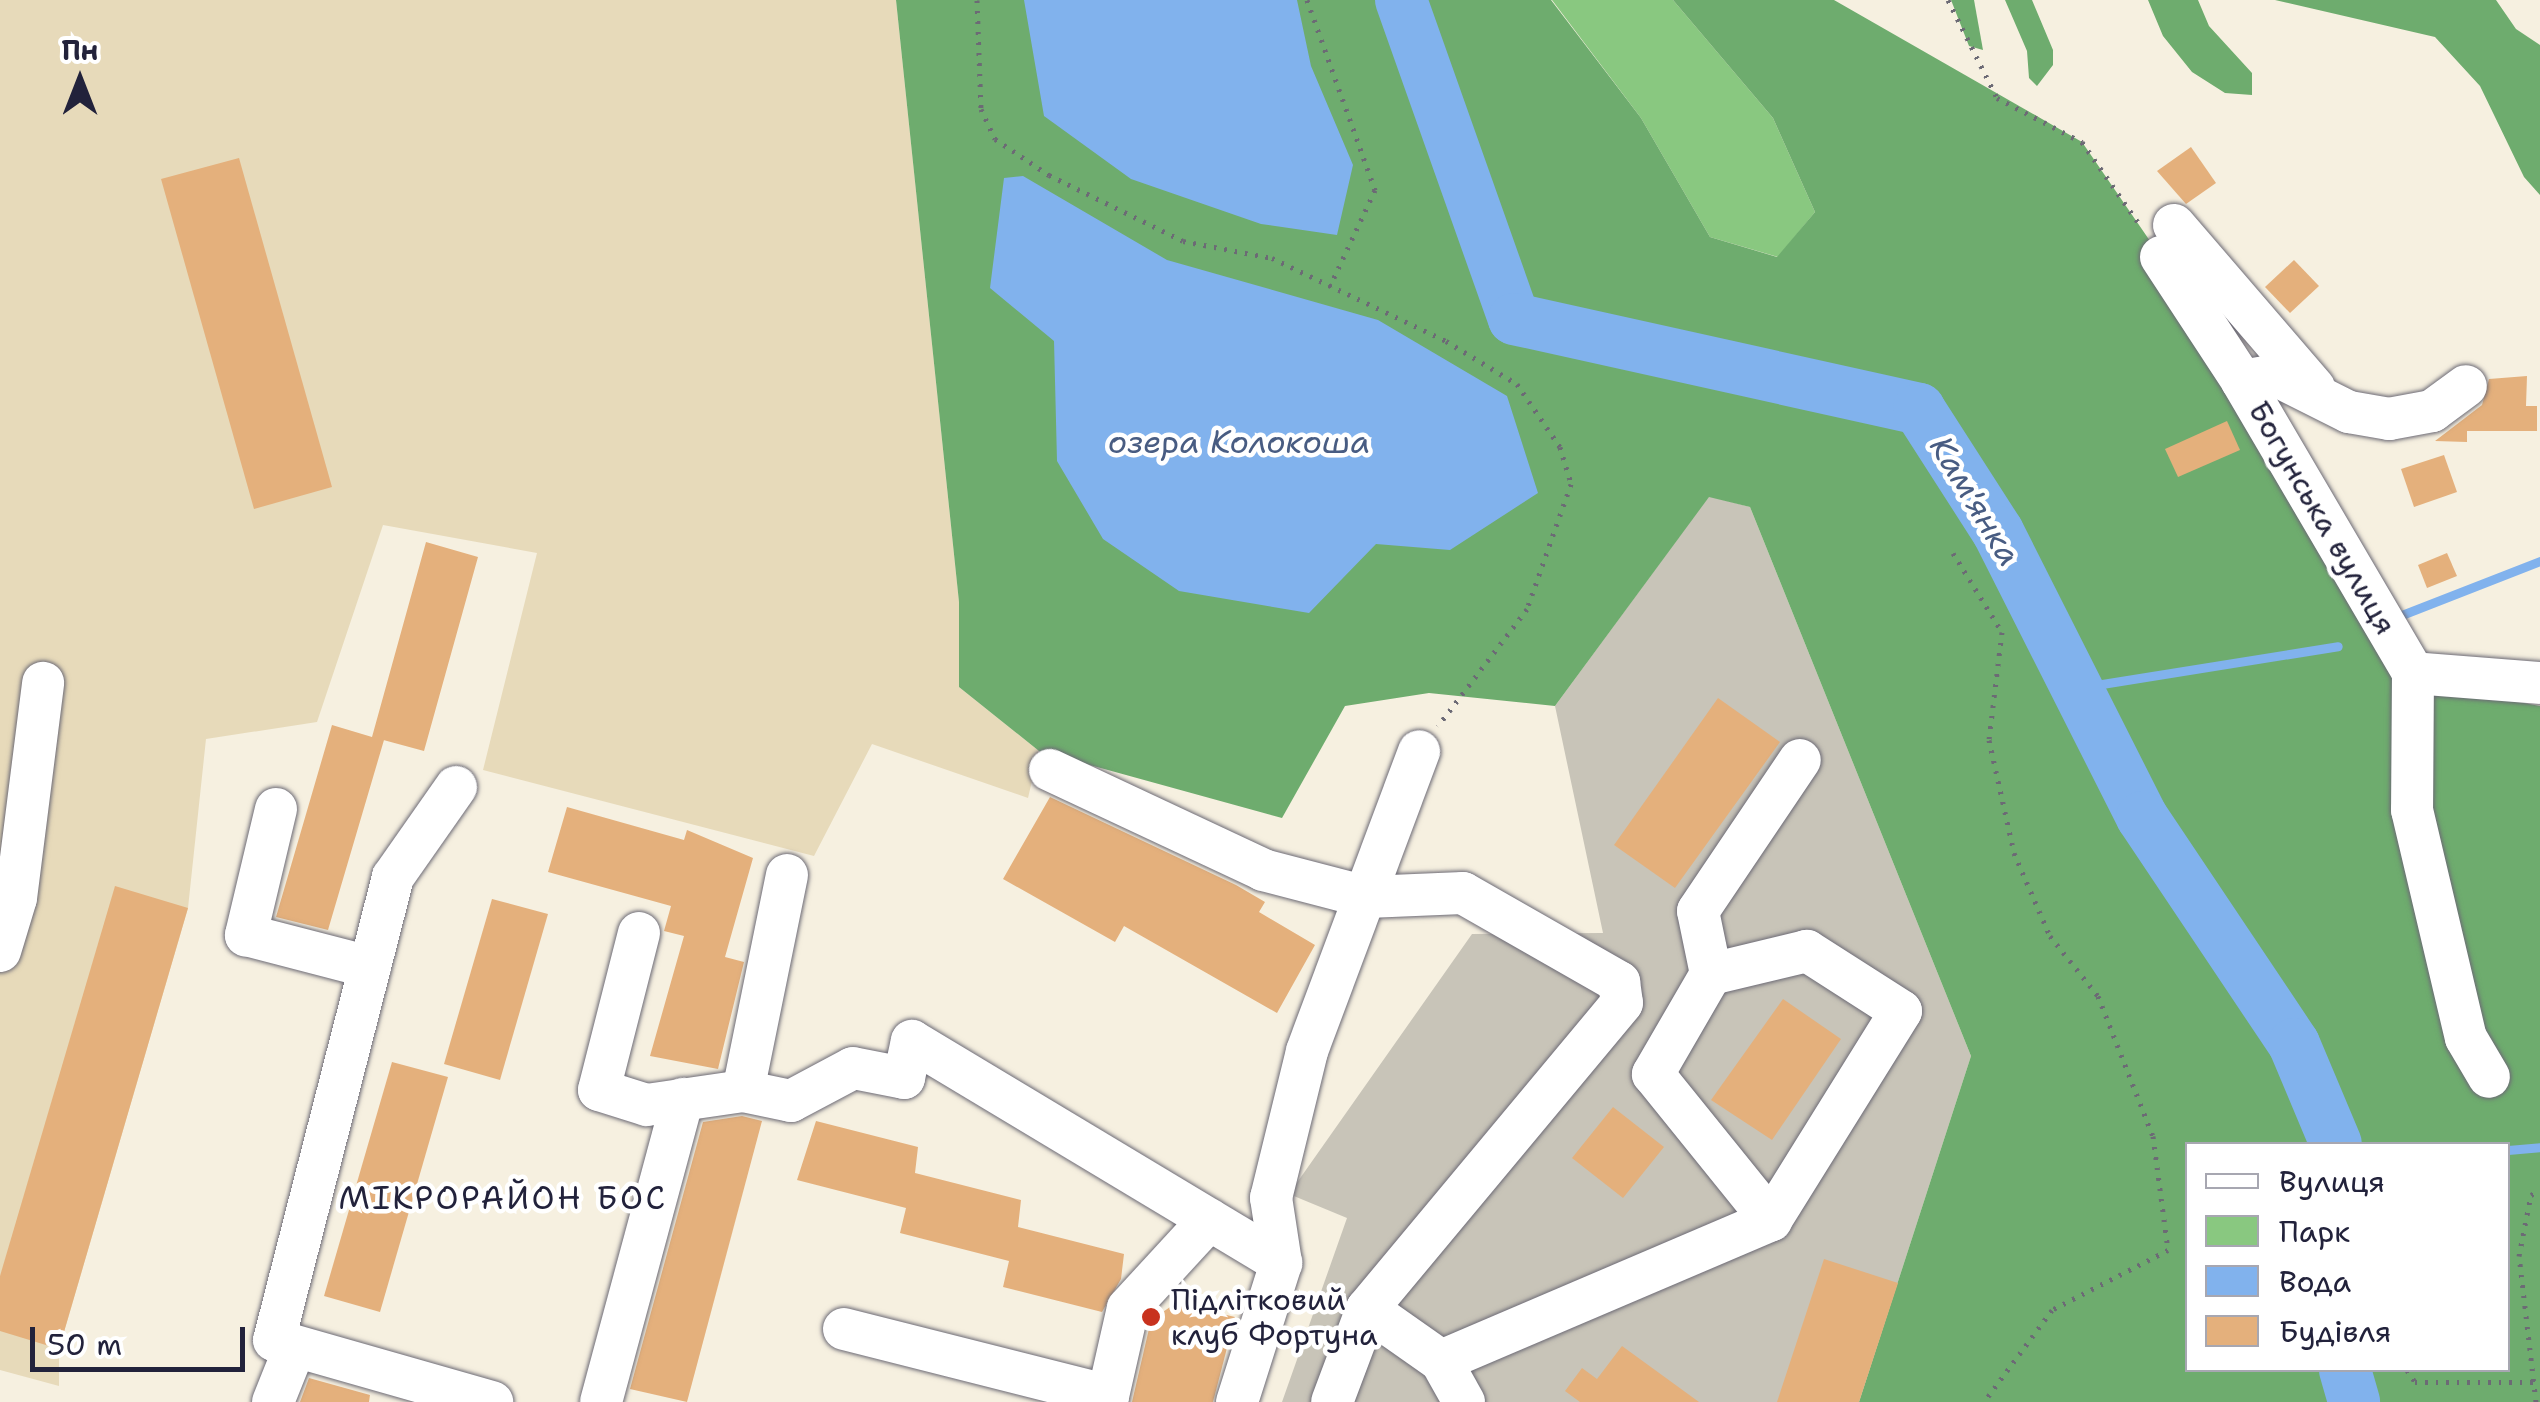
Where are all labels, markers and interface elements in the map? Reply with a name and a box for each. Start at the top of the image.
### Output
north arrow [30,30,130,130]
text: Пн [62,31,99,69]
street label: Богунська вулиця [2240,395,2404,641]
water label: озера Колокоша [1108,423,1370,461]
water label: Кам'янка [1921,429,2029,573]
legend [2185,1142,2510,1372]
text: Вулиця [2279,1161,2385,1202]
district label: МІКРОРАЙОН БОС [338,1179,668,1217]
text: Парк [2279,1211,2350,1252]
text: Вода [2279,1261,2351,1302]
place label: Підлітковий клуб Фортуна [1171,1282,1378,1352]
marker: Підлітковий клуб Фортуна [1140,1306,1162,1328]
scale bar [35,1307,250,1369]
text: Будівля [2279,1311,2392,1352]
text: 50 m [47,1324,122,1365]

